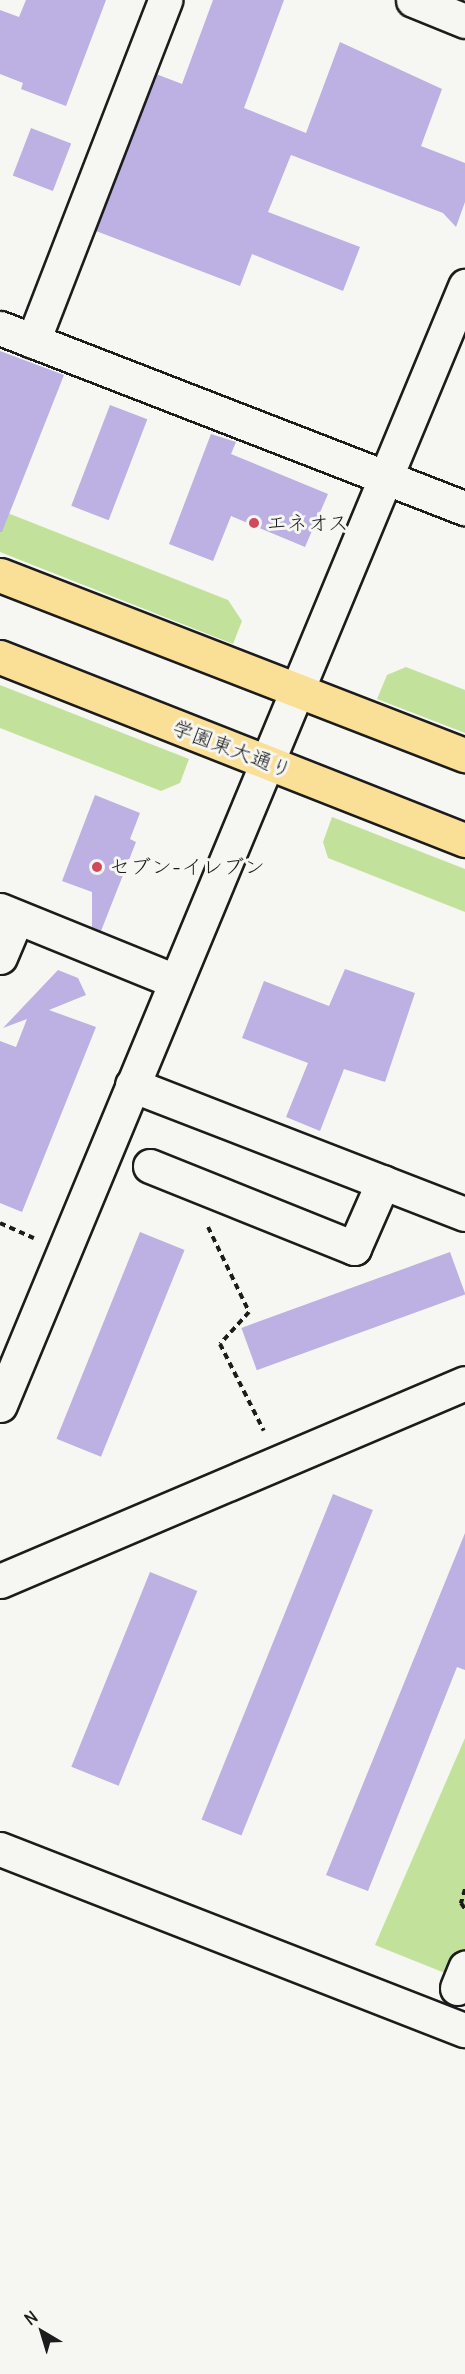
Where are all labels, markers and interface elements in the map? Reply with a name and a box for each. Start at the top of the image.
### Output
place label: エネオス [266,510,350,536]
marker: エネオス [247,516,261,530]
street label: 学園東大通り [169,715,295,783]
place label: セブン-イレブン [109,854,265,880]
marker: セブン-イレブン [90,860,104,874]
north arrow [12,2302,72,2362]
text: N [20,2307,41,2329]

